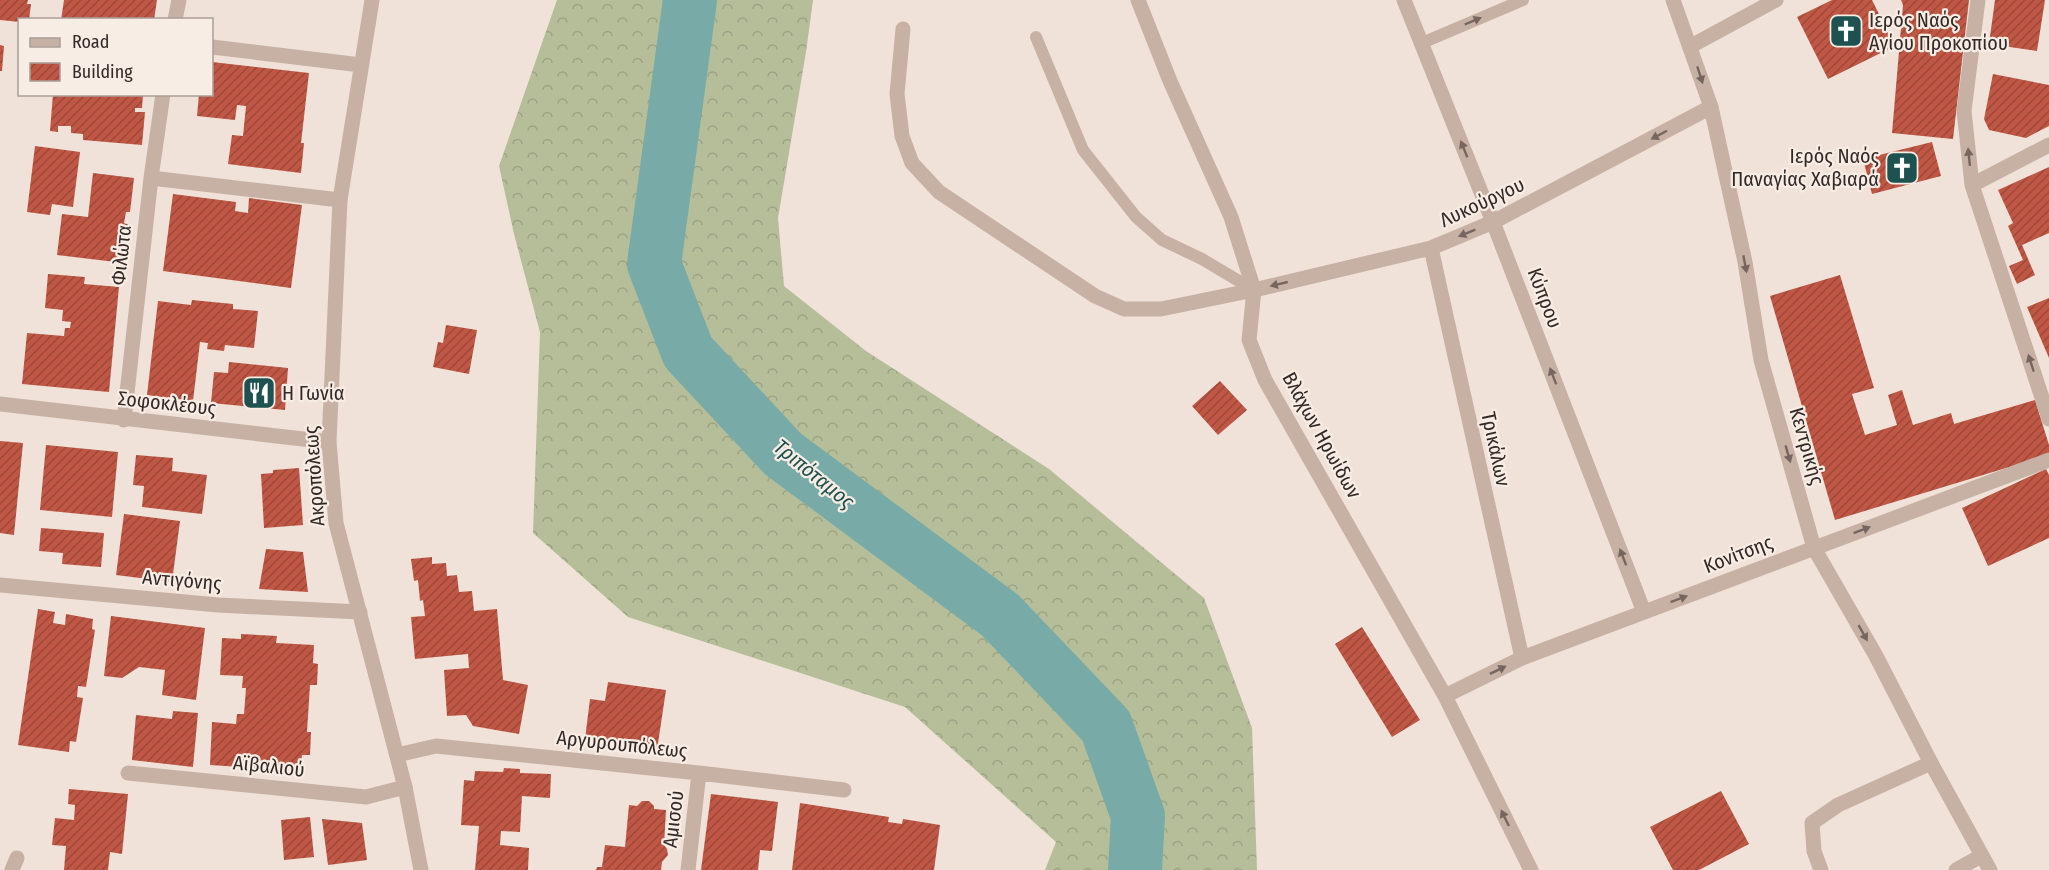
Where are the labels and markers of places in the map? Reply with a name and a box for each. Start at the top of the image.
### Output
place label: Ιερός Ναός Αγίου Προκοπίου [1869,8,2008,55]
church icon: Ιερός Ναός Αγίου Προκοπίου [1828,13,1864,49]
place label: Ιερός Ναός Παναγίας Χαβιαρά [1731,144,1880,191]
church icon: Ιερός Ναός Παναγίας Χαβιαρά [1884,150,1920,186]
restaurant icon: Η Γωνία [241,375,277,411]
place label: Η Γωνία [282,381,345,405]

